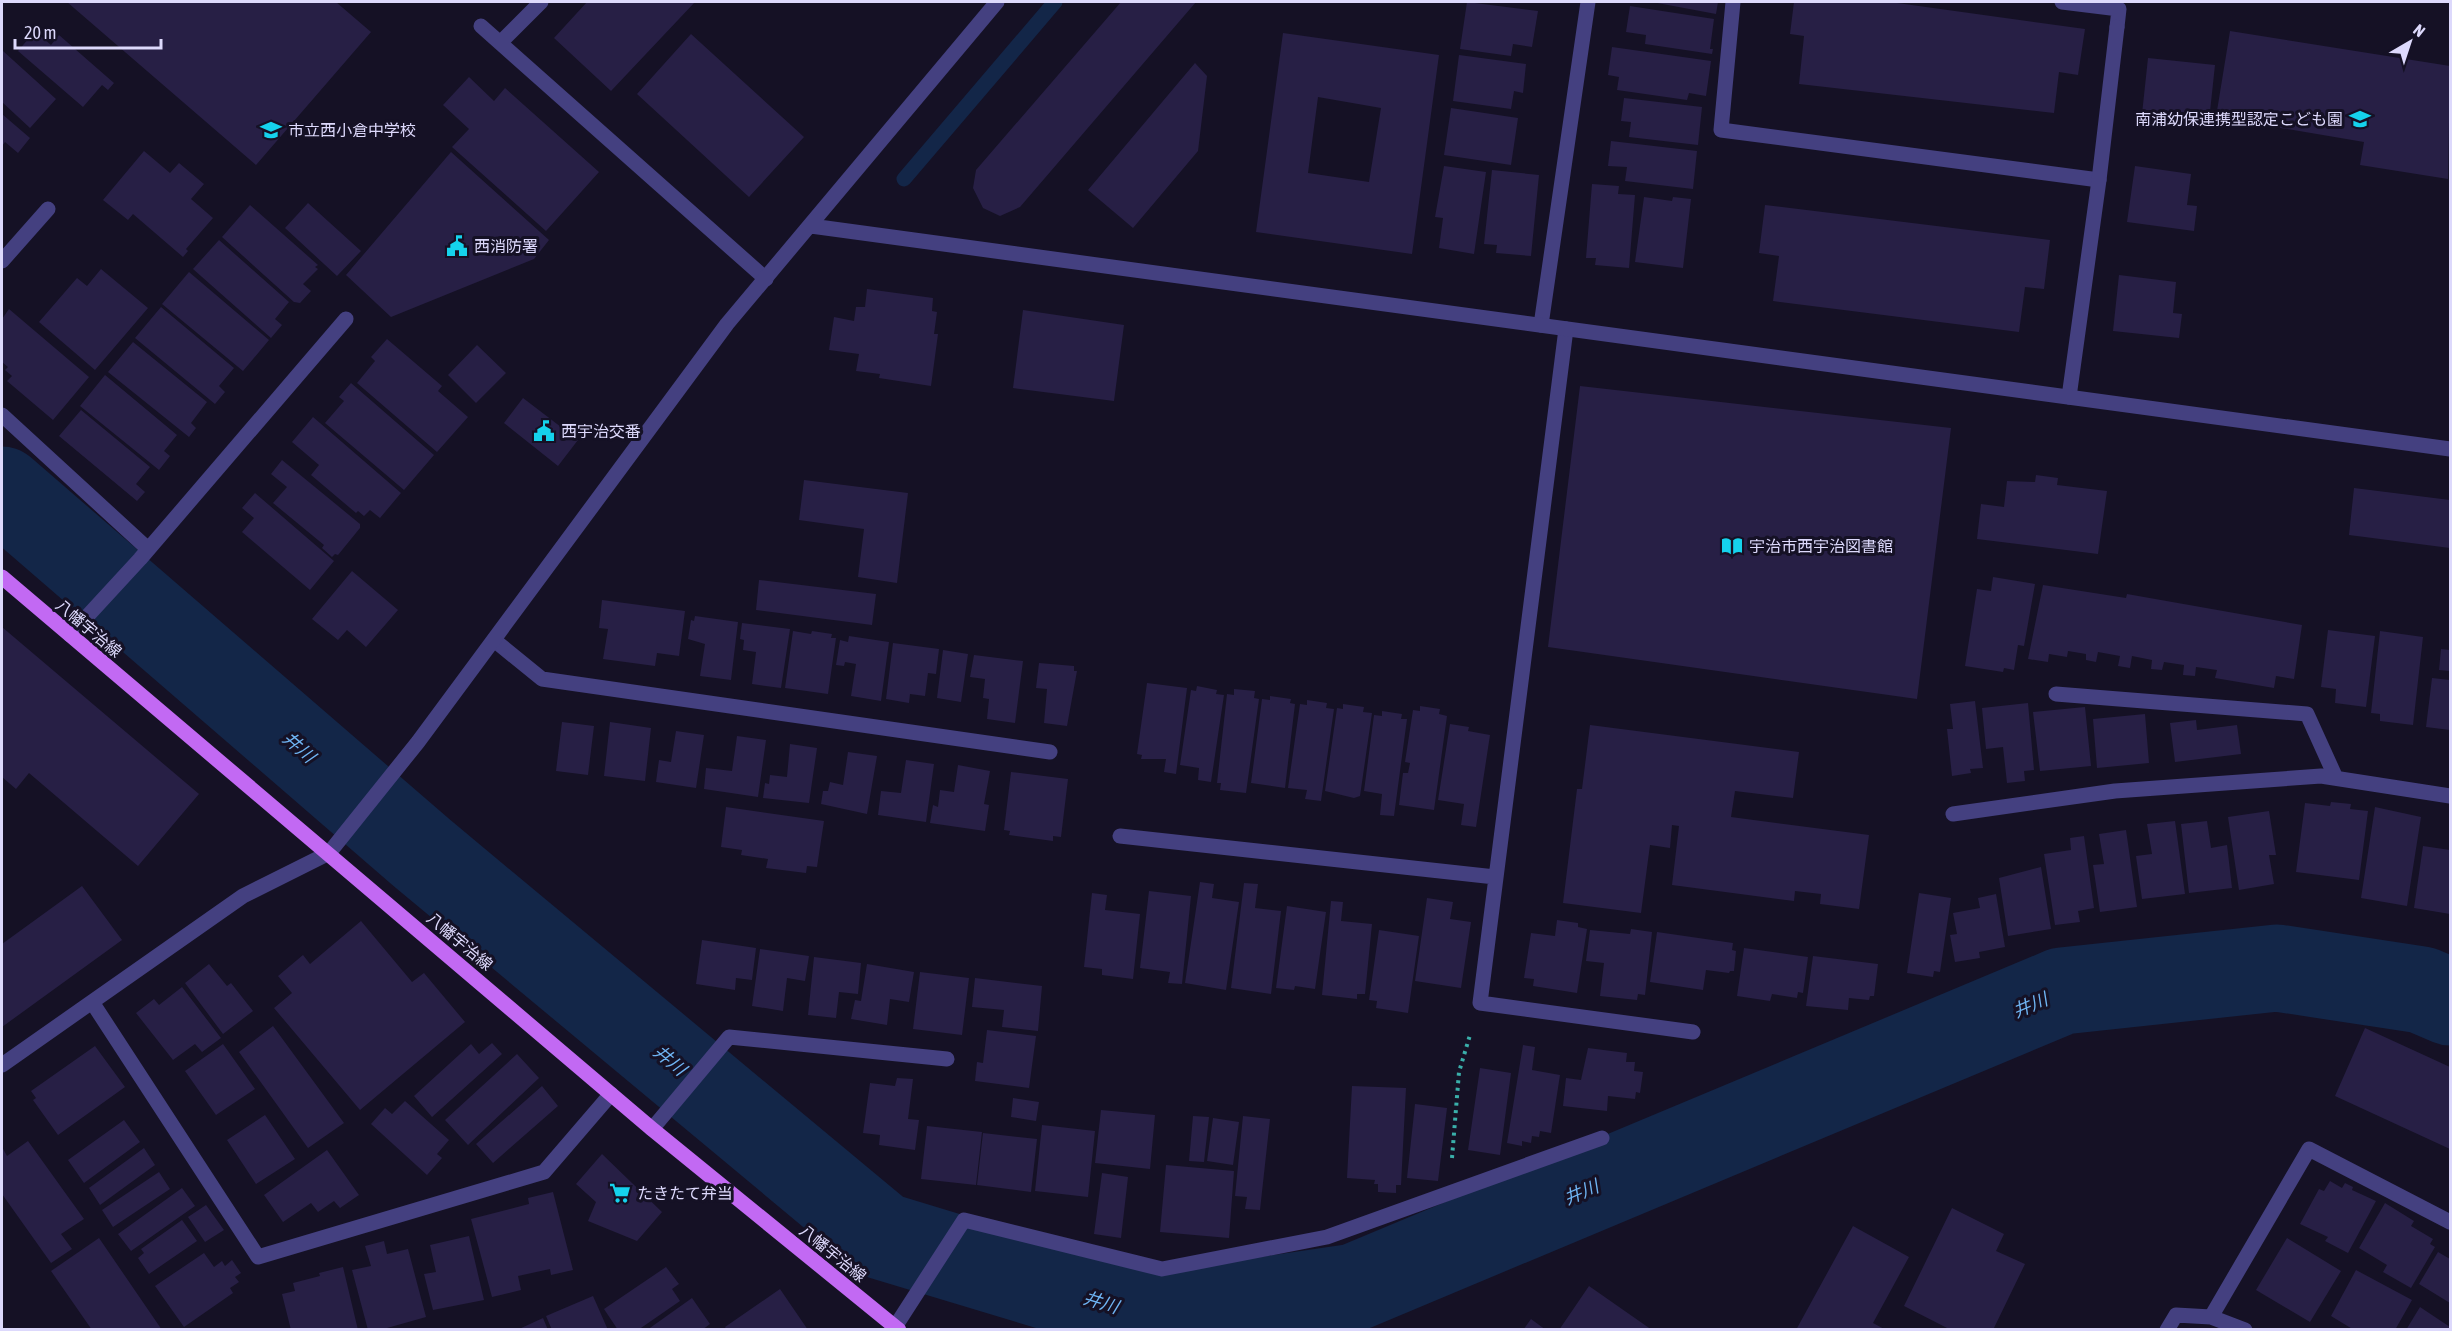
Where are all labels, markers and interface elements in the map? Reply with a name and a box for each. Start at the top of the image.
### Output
scale bar [15,12,160,50]
north arrow [2380,12,2440,72]
text: N [2410,20,2429,40]
text: 20 m [24,22,56,43]
school or university icon: 南浦幼保連携型認定こども園 [2348,107,2372,131]
place label: 南浦幼保連携型認定こども園 [2135,110,2343,128]
school or university icon: 市立西小倉中学校 [259,118,283,142]
place label: 市立西小倉中学校 [288,121,416,139]
public building icon: 西消防署 [445,234,469,258]
place label: 西消防署 [474,237,538,255]
public building icon: 西宇治交番 [532,419,556,443]
place label: 西宇治交番 [561,422,641,440]
library icon: 宇治市西宇治図書館 [1720,534,1744,558]
place label: 宇治市西宇治図書館 [1749,537,1893,555]
street label: 八幡宇治線 [53,595,125,661]
water label: 井川 [279,727,321,768]
street label: 八幡宇治線 [424,908,496,974]
water label: 井川 [2009,988,2053,1022]
water label: 井川 [649,1040,692,1081]
water label: 井川 [1560,1175,1604,1209]
supermarket icon: たきたて弁当 [608,1181,632,1205]
place label: たきたて弁当 [637,1184,733,1202]
street label: 八幡宇治線 [796,1221,870,1285]
water label: 井川 [1081,1287,1123,1318]

